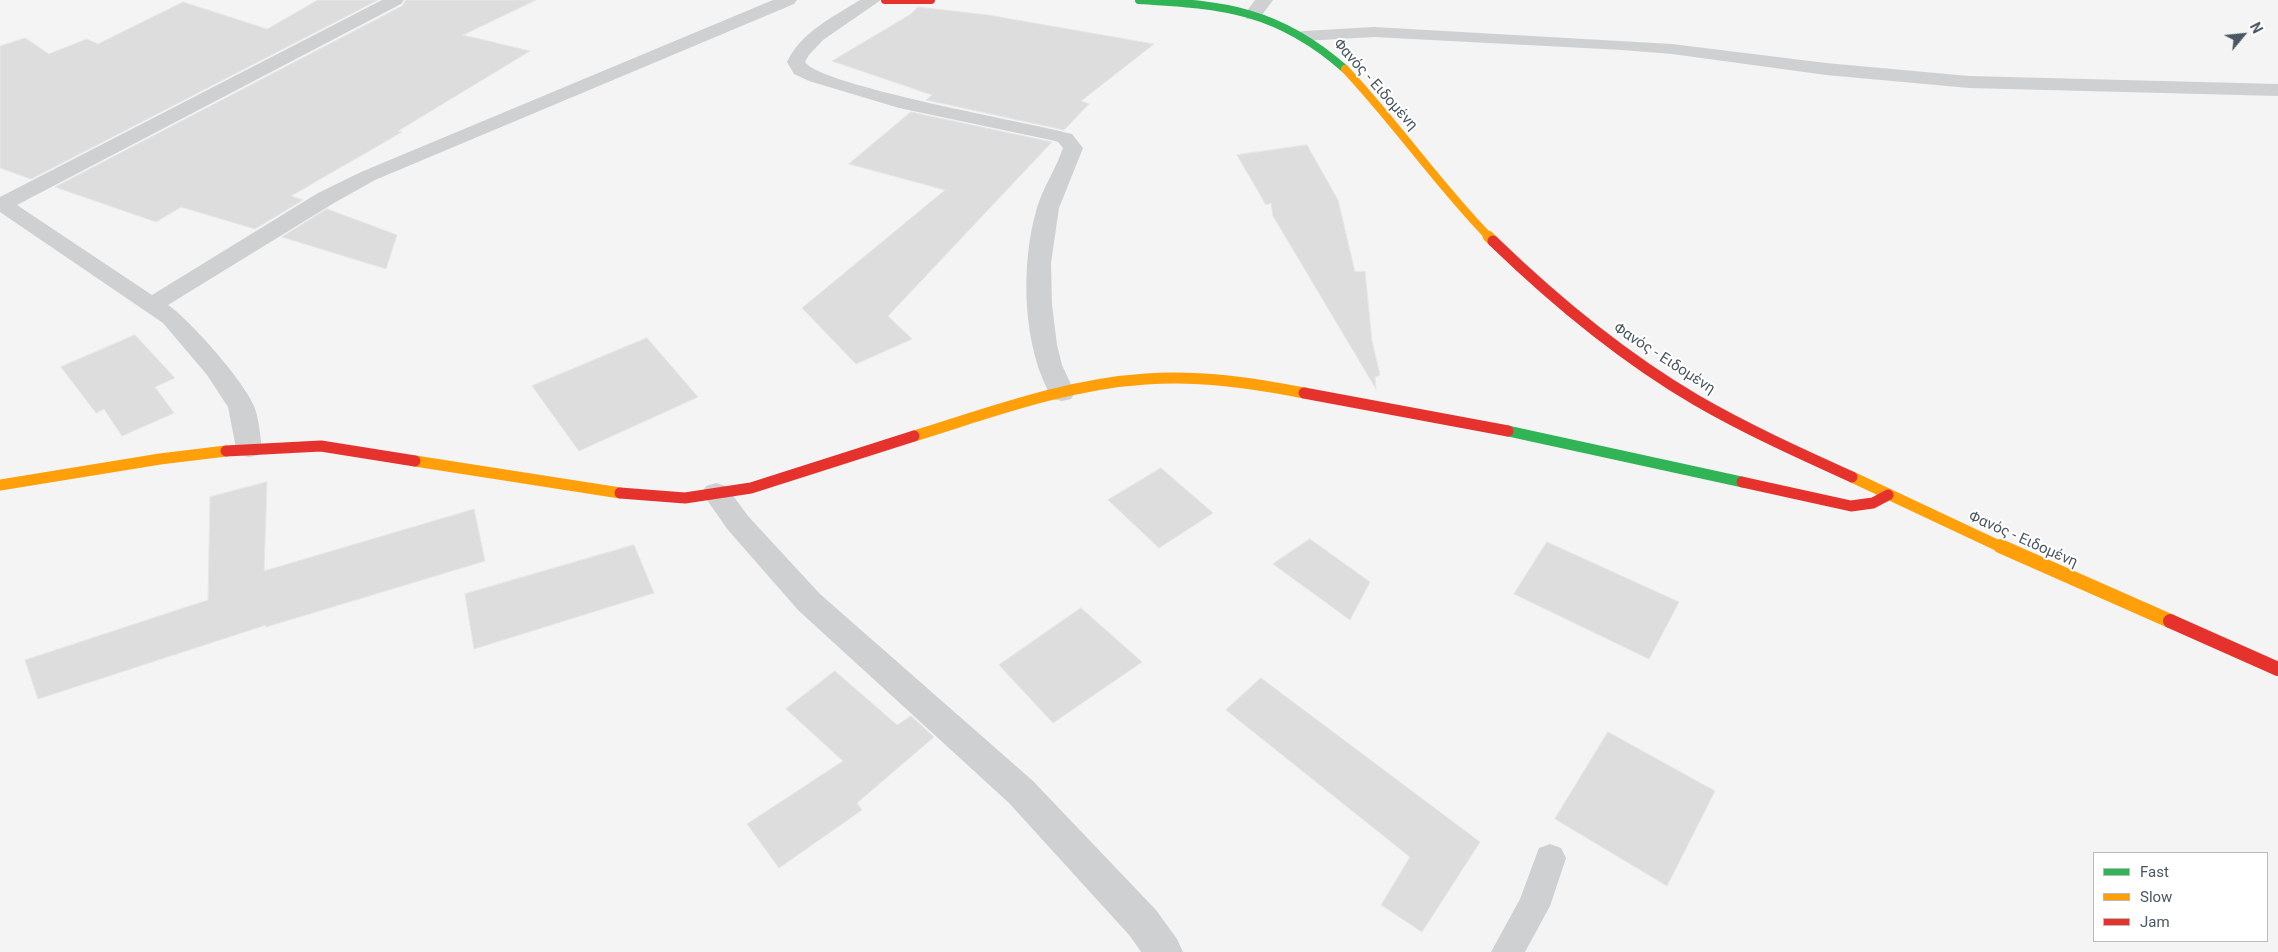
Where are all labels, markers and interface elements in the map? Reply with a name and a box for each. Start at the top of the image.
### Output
north arrow [2218,10,2268,60]
text: N [2247,20,2266,36]
street label: Φανός - Ειδομένη [1329,35,1421,135]
street label: Φανός - Ειδομένη [1610,319,1718,399]
street label: Φανός - Ειδομένη [1966,508,2080,572]
legend [2093,852,2268,942]
text: Fast [2140,863,2169,881]
text: Slow [2140,888,2172,906]
text: Jam [2140,913,2170,931]

